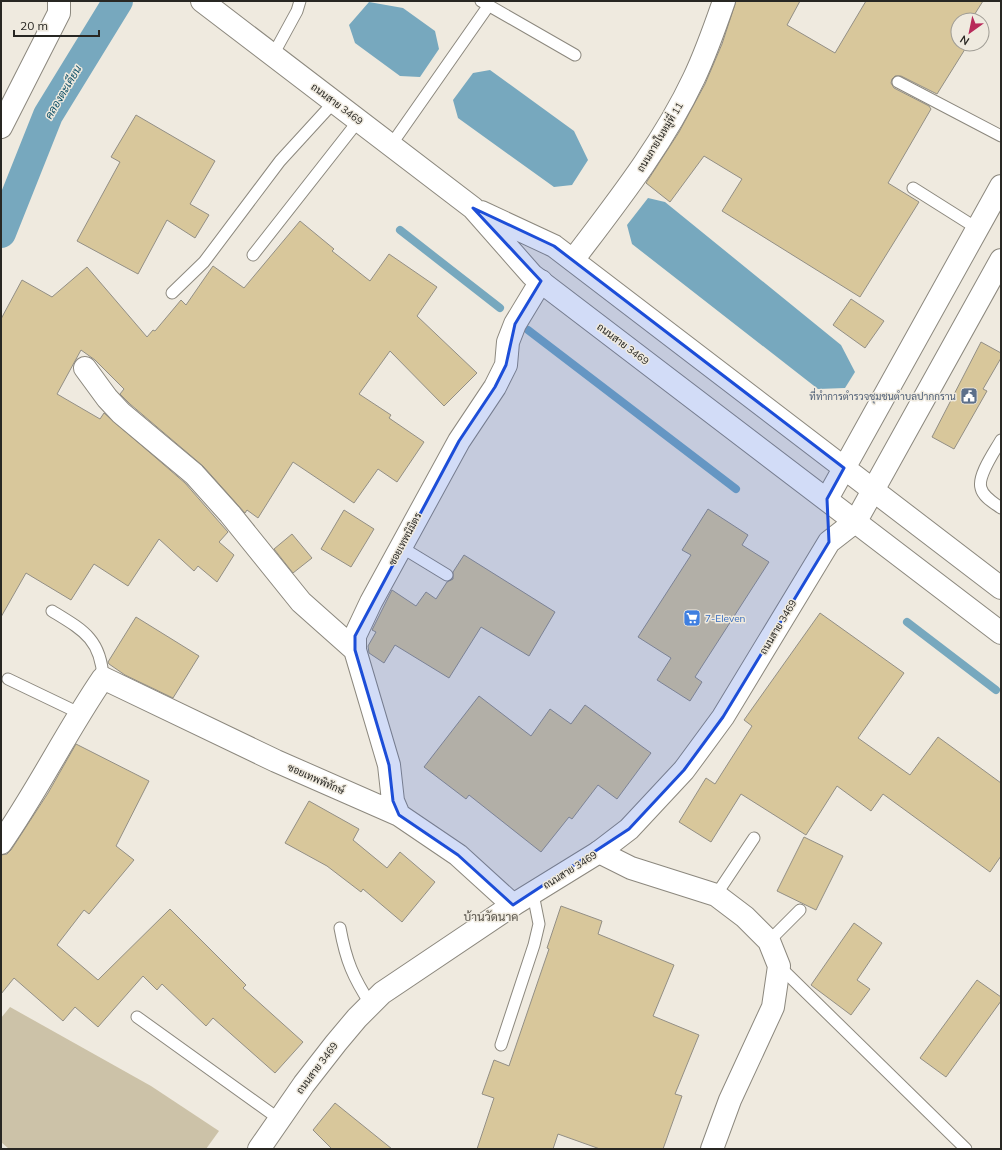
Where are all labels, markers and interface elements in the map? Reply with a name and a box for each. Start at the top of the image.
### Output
scale bar [14,12,99,38]
north arrow [950,12,990,52]
text: 20 m [20,18,48,33]
text: N [957,32,972,49]
water label: คลองตะเคียน [41,62,85,121]
street label: ถนนสาย 3469 [309,80,365,128]
street label: ถนนภายในหมู่ที่ 11 [632,99,687,175]
street label: ถนนสาย 3469 [595,320,651,368]
public building icon: ที่ทำการตำรวจชุมชนตำบลปากกราน [959,386,979,406]
place label: ที่ทำการตำรวจชุมชนตำบลปากกราน [809,388,956,404]
street label: ซอยเทพนิมิตร [386,510,424,568]
street label: ถนนสาย 3469 [757,597,799,657]
supermarket icon: 7-Eleven [682,608,702,628]
place label: 7-Eleven [705,612,746,625]
street label: ซอยเทพพิทักษ์ [286,760,347,797]
street label: ถนนสาย 3469 [540,848,600,892]
district label: บ้านวัดนาค [463,909,519,924]
street label: ถนนสาย 3469 [293,1040,341,1096]

